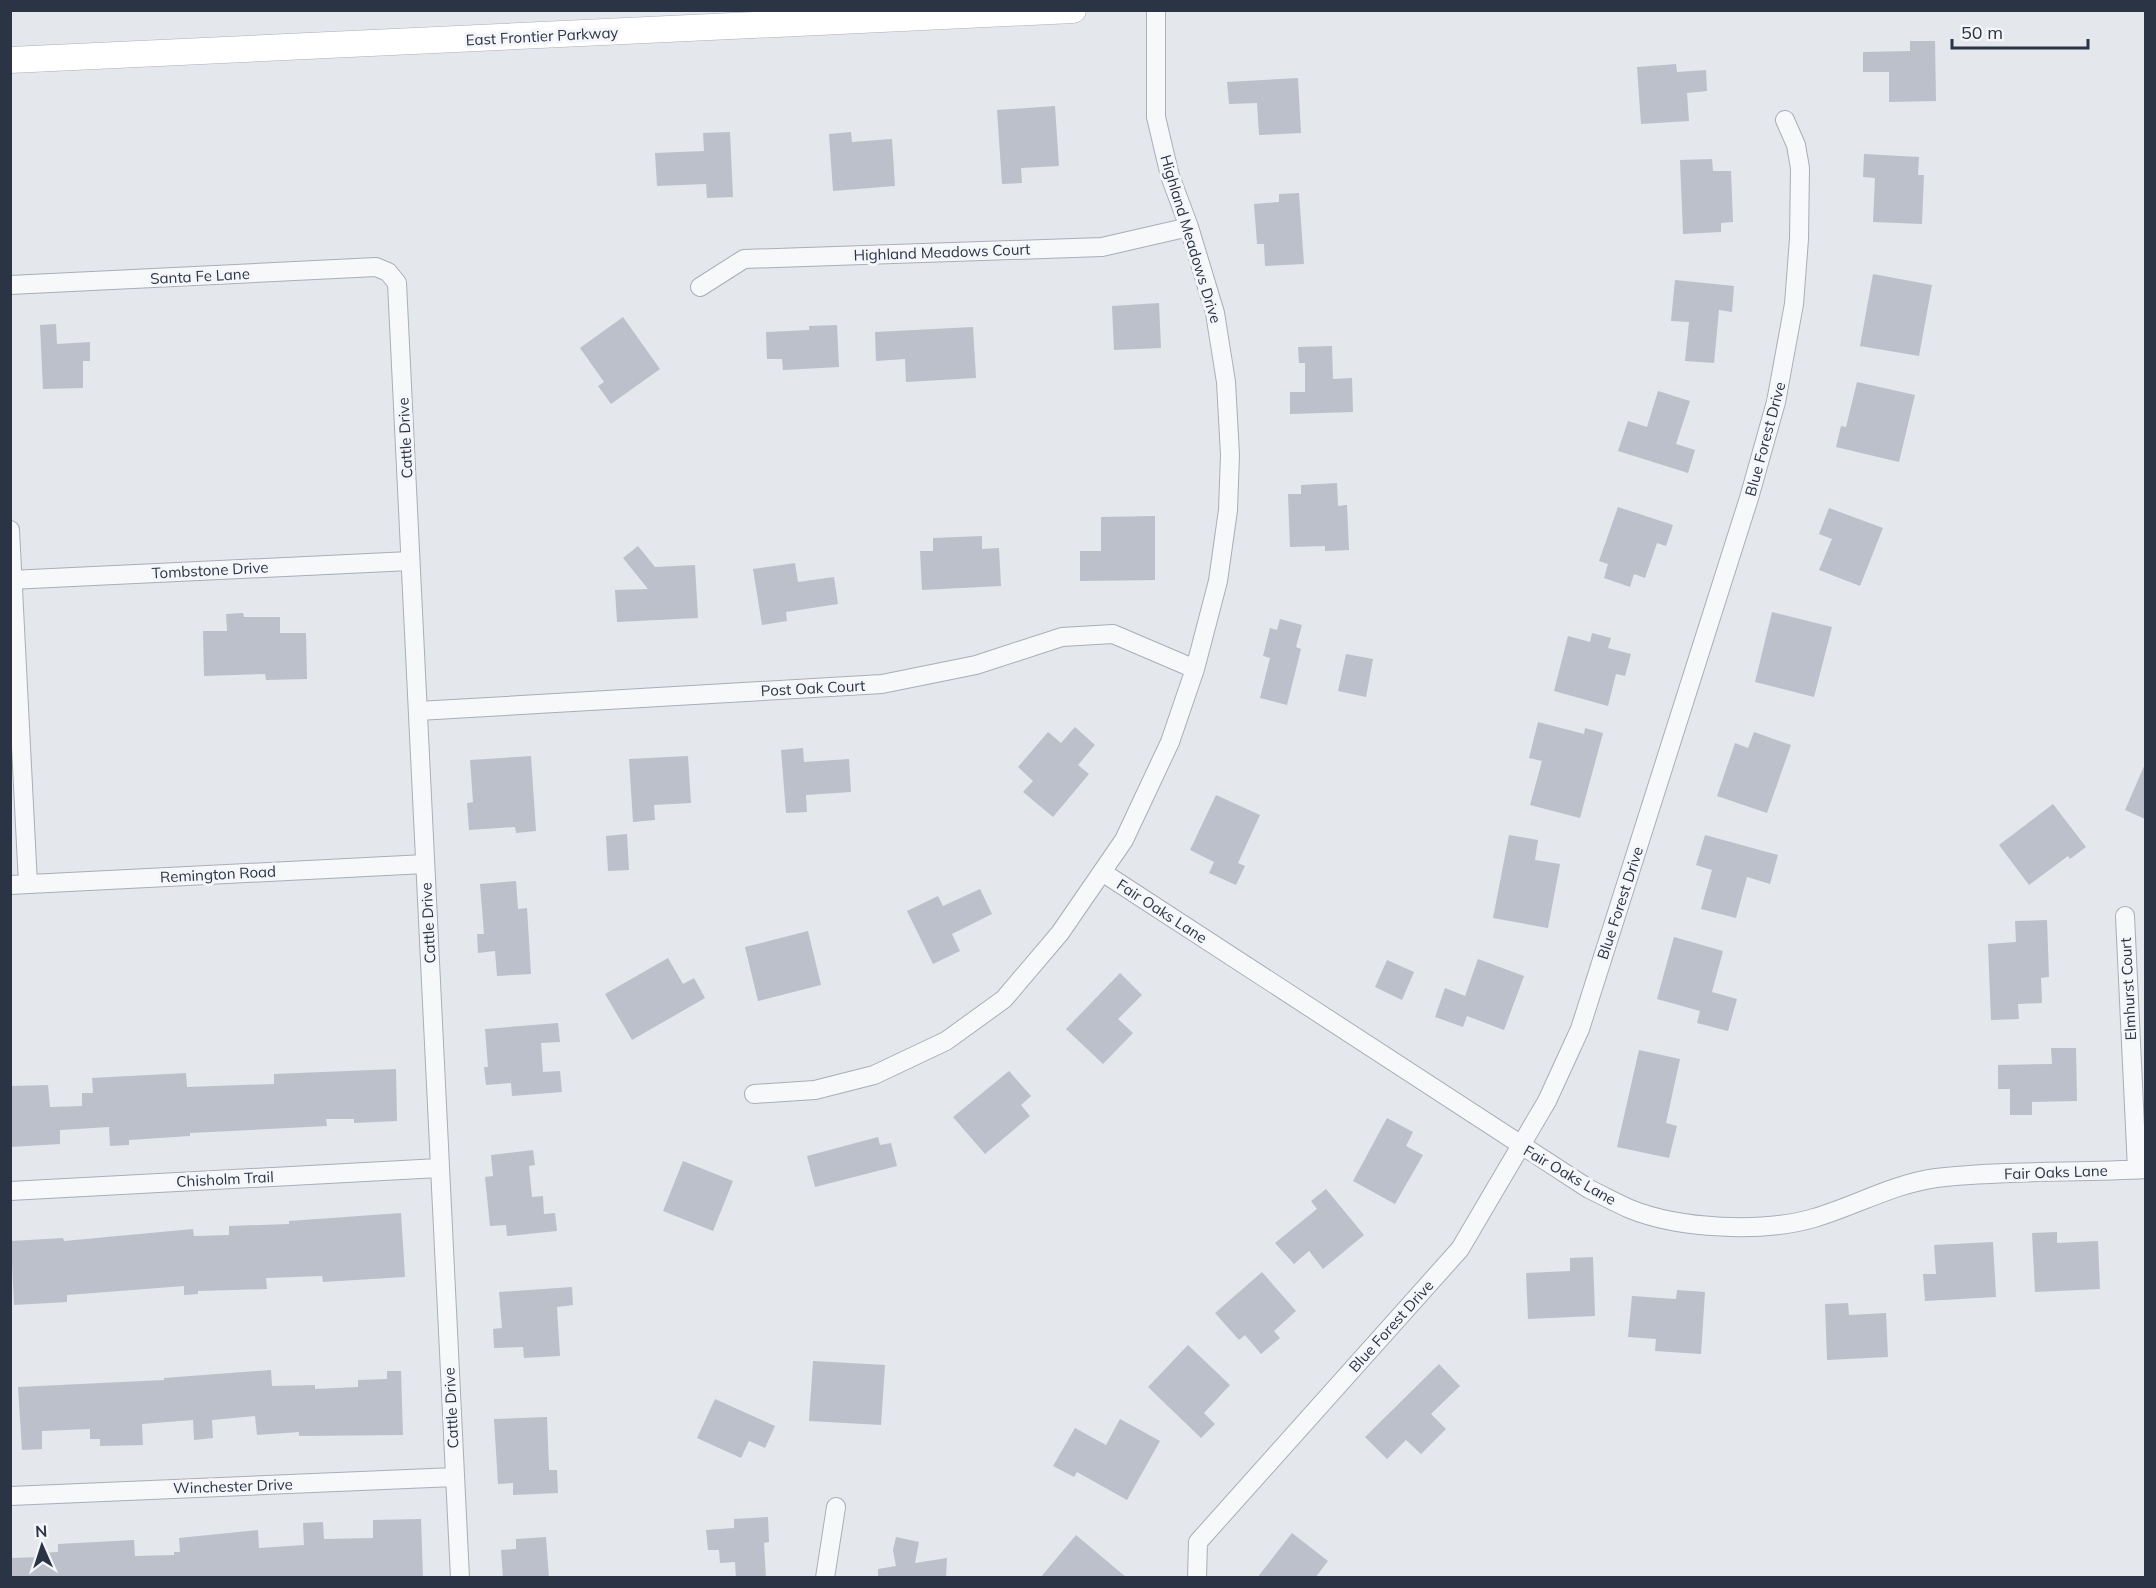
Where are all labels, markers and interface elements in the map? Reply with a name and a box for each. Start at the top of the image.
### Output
scale bar [1952,12,2088,50]
text: 50 m [1961,21,2003,44]
street label: East Frontier Parkway [465,23,619,49]
street label: Highland Meadows Drive [1156,152,1226,326]
street label: Highland Meadows Court [853,239,1031,265]
street label: Santa Fe Lane [150,264,250,288]
street label: Blue Forest Drive [1741,380,1789,498]
street label: Cattle Drive [393,397,417,479]
street label: Tombstone Drive [151,557,269,583]
street label: Post Oak Court [760,676,866,700]
street label: Blue Forest Drive [1593,844,1647,962]
street label: Remington Road [159,861,277,887]
street label: Fair Oaks Lane [1113,875,1211,947]
street label: Cattle Drive [416,882,440,964]
street label: Elmhurst Court [2116,937,2140,1041]
street label: Fair Oaks Lane [1520,1141,1620,1209]
street label: Fair Oaks Lane [2004,1161,2108,1183]
street label: Chisholm Trail [176,1167,274,1191]
street label: Blue Forest Drive [1345,1276,1437,1376]
street label: Cattle Drive [439,1367,463,1449]
street label: Winchester Drive [173,1474,293,1498]
north arrow [12,1516,72,1576]
text: N [35,1521,48,1541]

